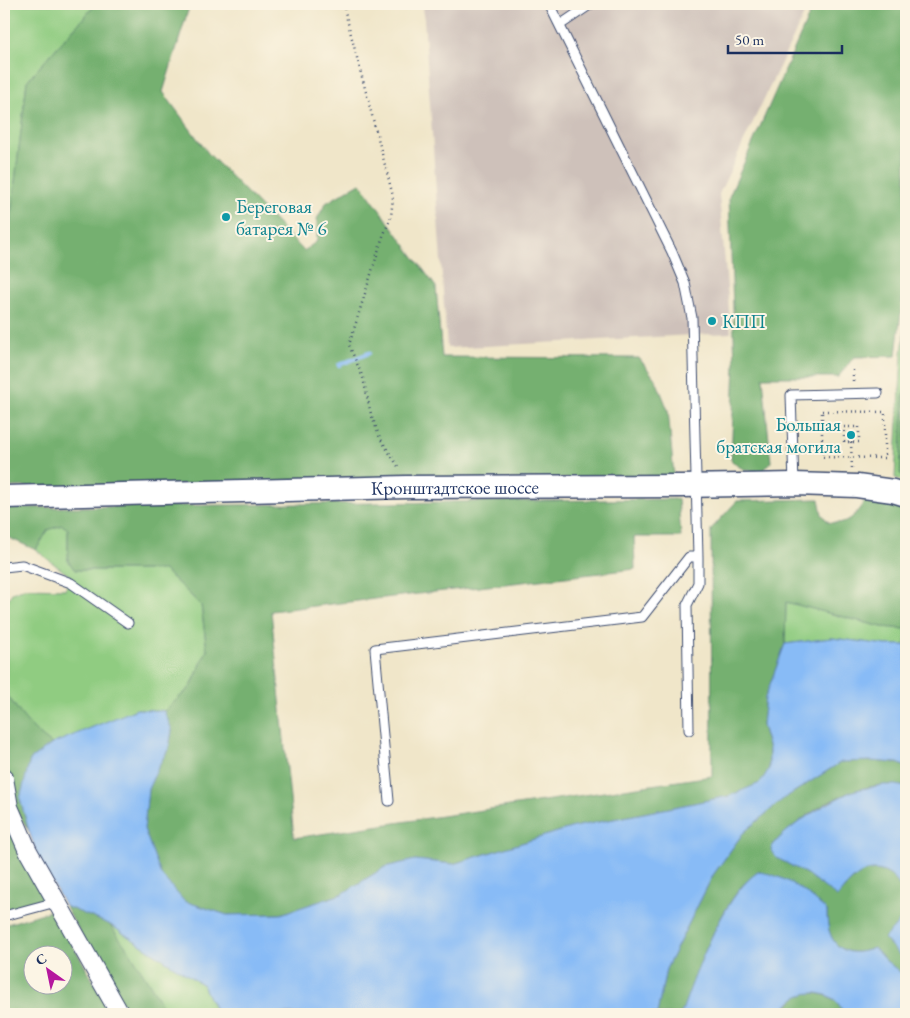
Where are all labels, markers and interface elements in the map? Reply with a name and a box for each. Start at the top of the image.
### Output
scale bar [728,22,841,54]
text: 50 m [735,30,764,49]
place label: Береговая батарея № 6 [236,194,327,241]
marker: Береговая батарея № 6 [220,211,232,223]
place label: КПП [722,309,766,334]
marker: КПП [706,315,718,327]
place label: Большая братская могила [716,412,841,459]
marker: Большая братская могила [845,429,857,441]
street label: Кронштадтское шоссе [370,474,539,500]
north arrow [22,946,72,996]
text: С [32,949,50,969]

